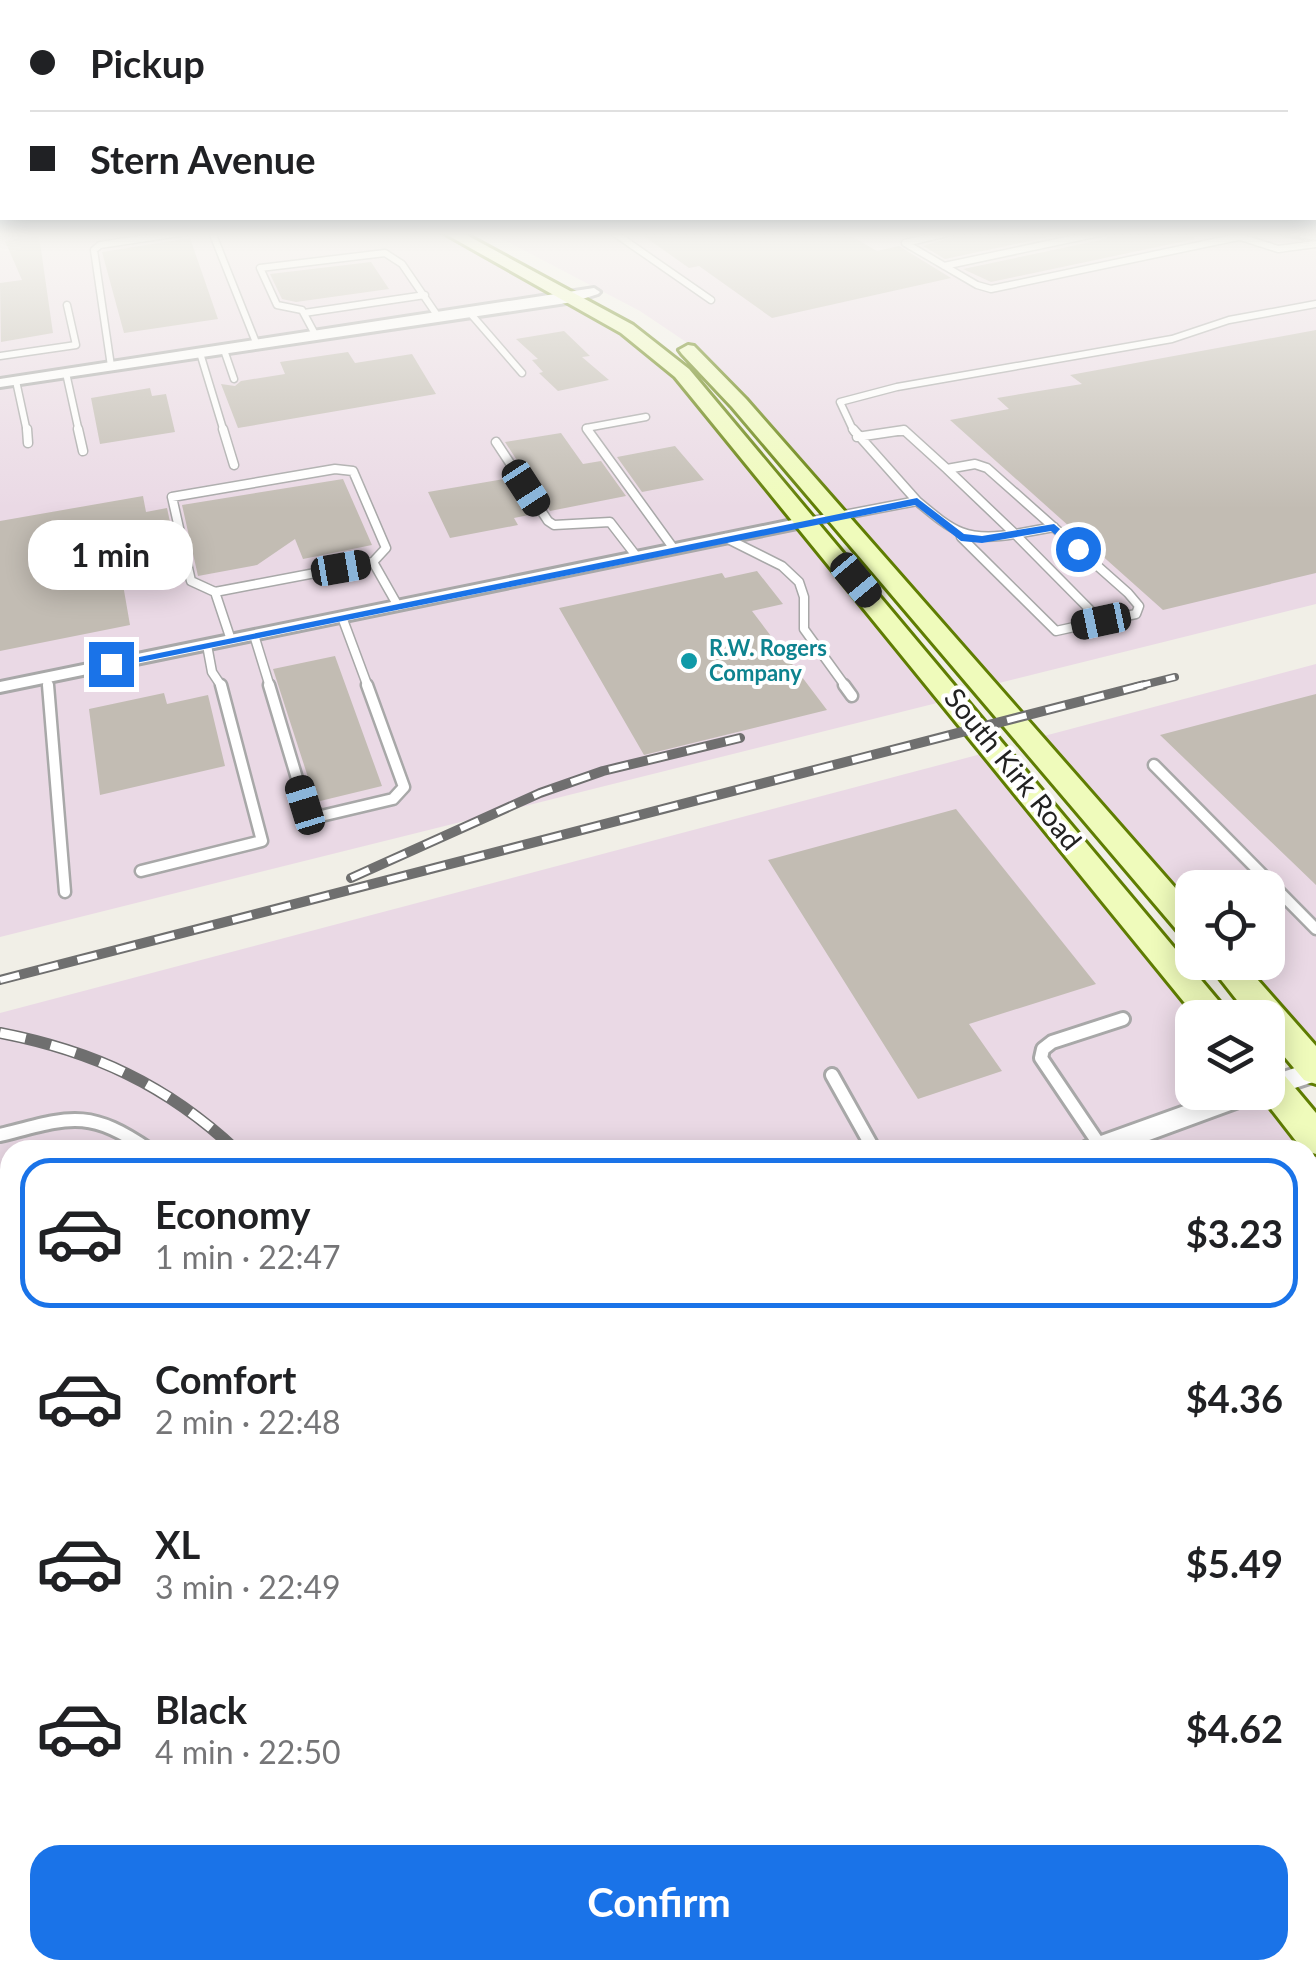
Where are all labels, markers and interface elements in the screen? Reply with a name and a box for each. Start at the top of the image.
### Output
text: Pickup [90,40,205,86]
text: Stern Avenue [90,136,316,182]
car [497,455,555,521]
callout: 1 min [28,519,194,589]
route start [1056,527,1101,572]
text: 1 min [71,535,150,574]
car [825,547,887,613]
car [309,548,373,588]
car [1069,600,1133,642]
place label: R.W. Rogers Company [709,634,827,686]
route end [89,642,134,687]
marker: R.W. Rogers Company [678,650,700,672]
street label: South Kirk Road [938,681,1089,856]
car [282,772,328,838]
map controls [1175,870,1285,1110]
button: locate [1175,870,1285,980]
button: layers [1175,1000,1285,1110]
icon: car [35,1188,125,1278]
text: Economy [155,1191,310,1237]
text: $3.23 [1186,1210,1283,1256]
text: 1 min · 22:47 [155,1237,341,1276]
icon: car [35,1353,125,1443]
text: Comfort [155,1356,296,1402]
text: $4.36 [1186,1375,1283,1421]
text: 2 min · 22:48 [155,1402,341,1441]
icon: car [35,1518,125,1608]
text: XL [155,1521,200,1567]
text: $5.49 [1186,1540,1283,1586]
text: 3 min · 22:49 [155,1567,341,1606]
icon: car [35,1683,125,1773]
text: Black [155,1686,247,1732]
text: $4.62 [1186,1705,1283,1751]
text: 4 min · 22:50 [155,1732,341,1771]
button: Confirm [30,1845,1288,1960]

